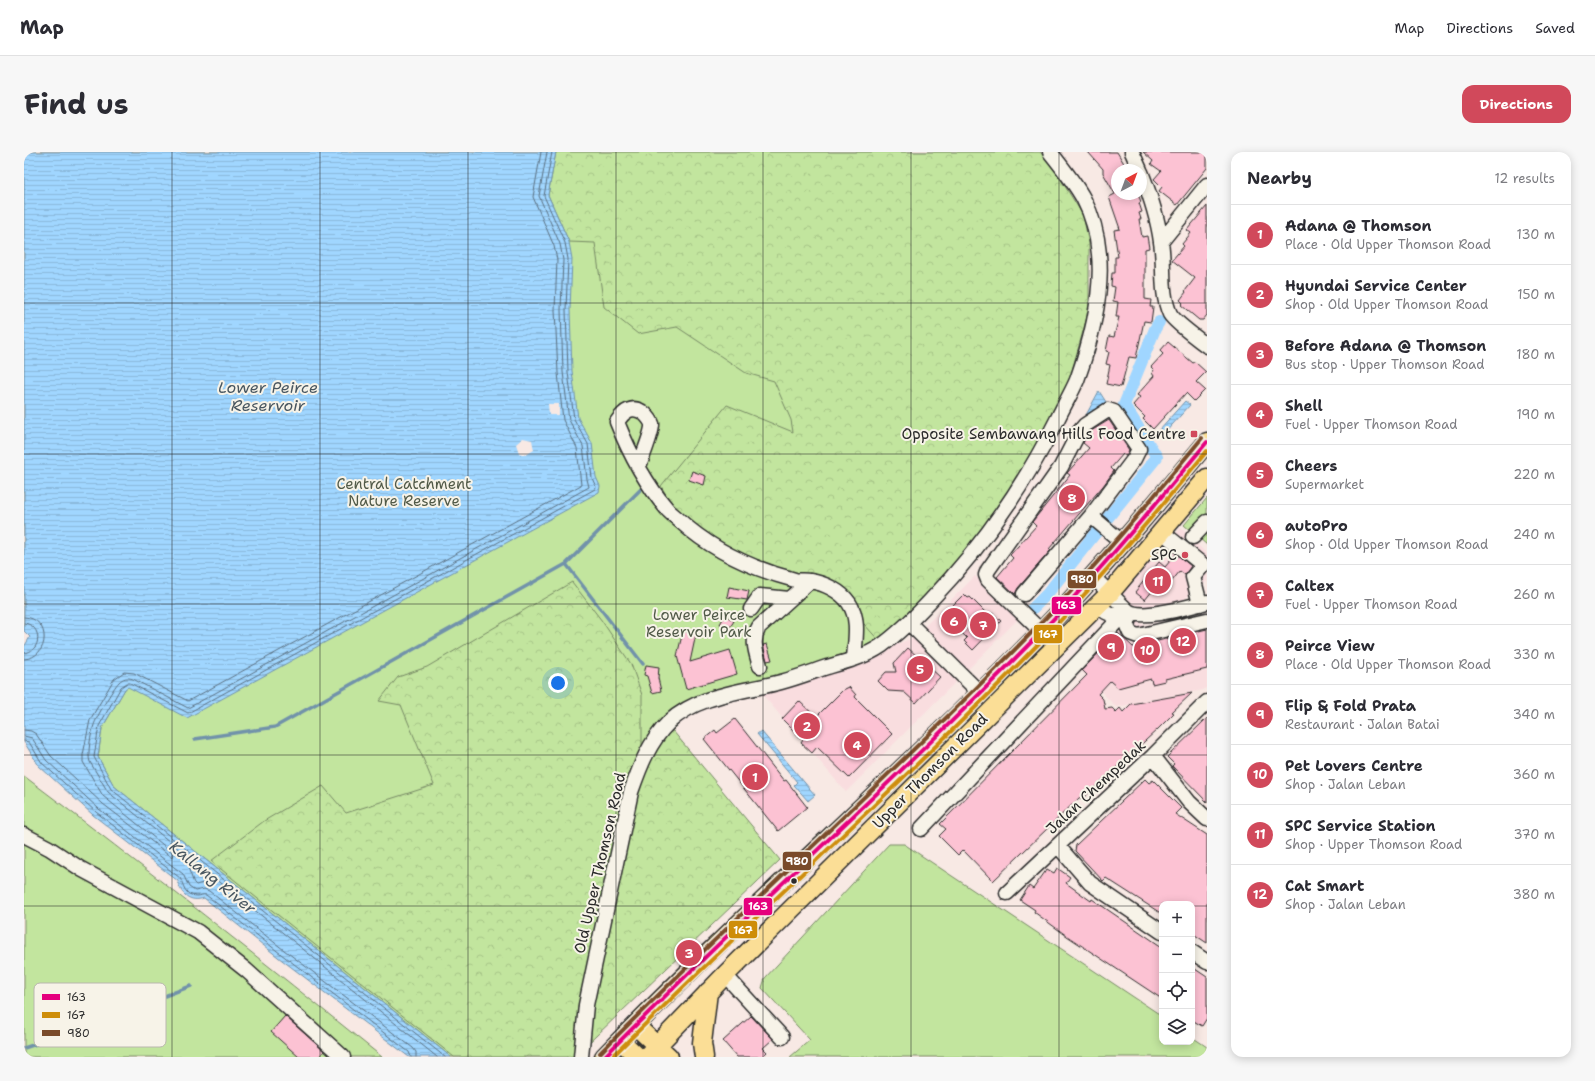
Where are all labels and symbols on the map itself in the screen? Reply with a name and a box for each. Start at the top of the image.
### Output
north arrow [1111,164,1147,200]
water label: Lower Peirce Reservoir [218,377,318,416]
place label: Opposite Sembawang Hills Food Centre [901,424,1186,444]
marker: Opposite Sembawang Hills Food Centre [1189,429,1199,439]
park label: Central Catchment Nature Reserve [336,474,472,511]
pin: 8 [1059,483,1085,513]
place label: SPC [1151,545,1177,565]
marker: SPC [1180,550,1190,560]
pin: 11 [1145,566,1171,596]
line badge: 980 [1067,570,1097,589]
text: 980 [1070,572,1094,587]
line badge: 163 [1051,596,1082,615]
text: 163 [1056,598,1076,613]
park label: Lower Peirce Reservoir Park [646,605,752,642]
pin: 6 [941,606,967,636]
pin: 7 [970,610,996,640]
line badge: 167 [1033,624,1063,644]
pin: 12 [1170,626,1196,656]
text: 167 [1038,627,1058,642]
pin: 9 [1098,632,1124,662]
pin: 10 [1134,635,1160,665]
pin: 5 [907,654,933,684]
your location [548,673,568,693]
street label: Upper Thomson Road [868,709,992,833]
pin: 2 [794,711,820,741]
pin: 4 [844,730,870,760]
street label: Jalan Chempedak [1042,735,1150,839]
pin: 1 [742,762,768,792]
street label: Old Upper Thomson Road [569,770,631,955]
water label: Kallang River [165,836,261,919]
line badge: 980 [782,851,812,871]
text: 980 [785,854,809,869]
unlabelled marker [789,876,799,886]
line badge: 163 [743,897,773,916]
text: 163 [748,899,768,914]
line badge: 167 [728,920,758,939]
text: 167 [733,923,753,938]
pin: 3 [676,938,702,968]
legend [34,983,166,1047]
text: 163 [67,990,86,1005]
text: 167 [67,1008,86,1023]
text: 980 [67,1026,90,1041]

